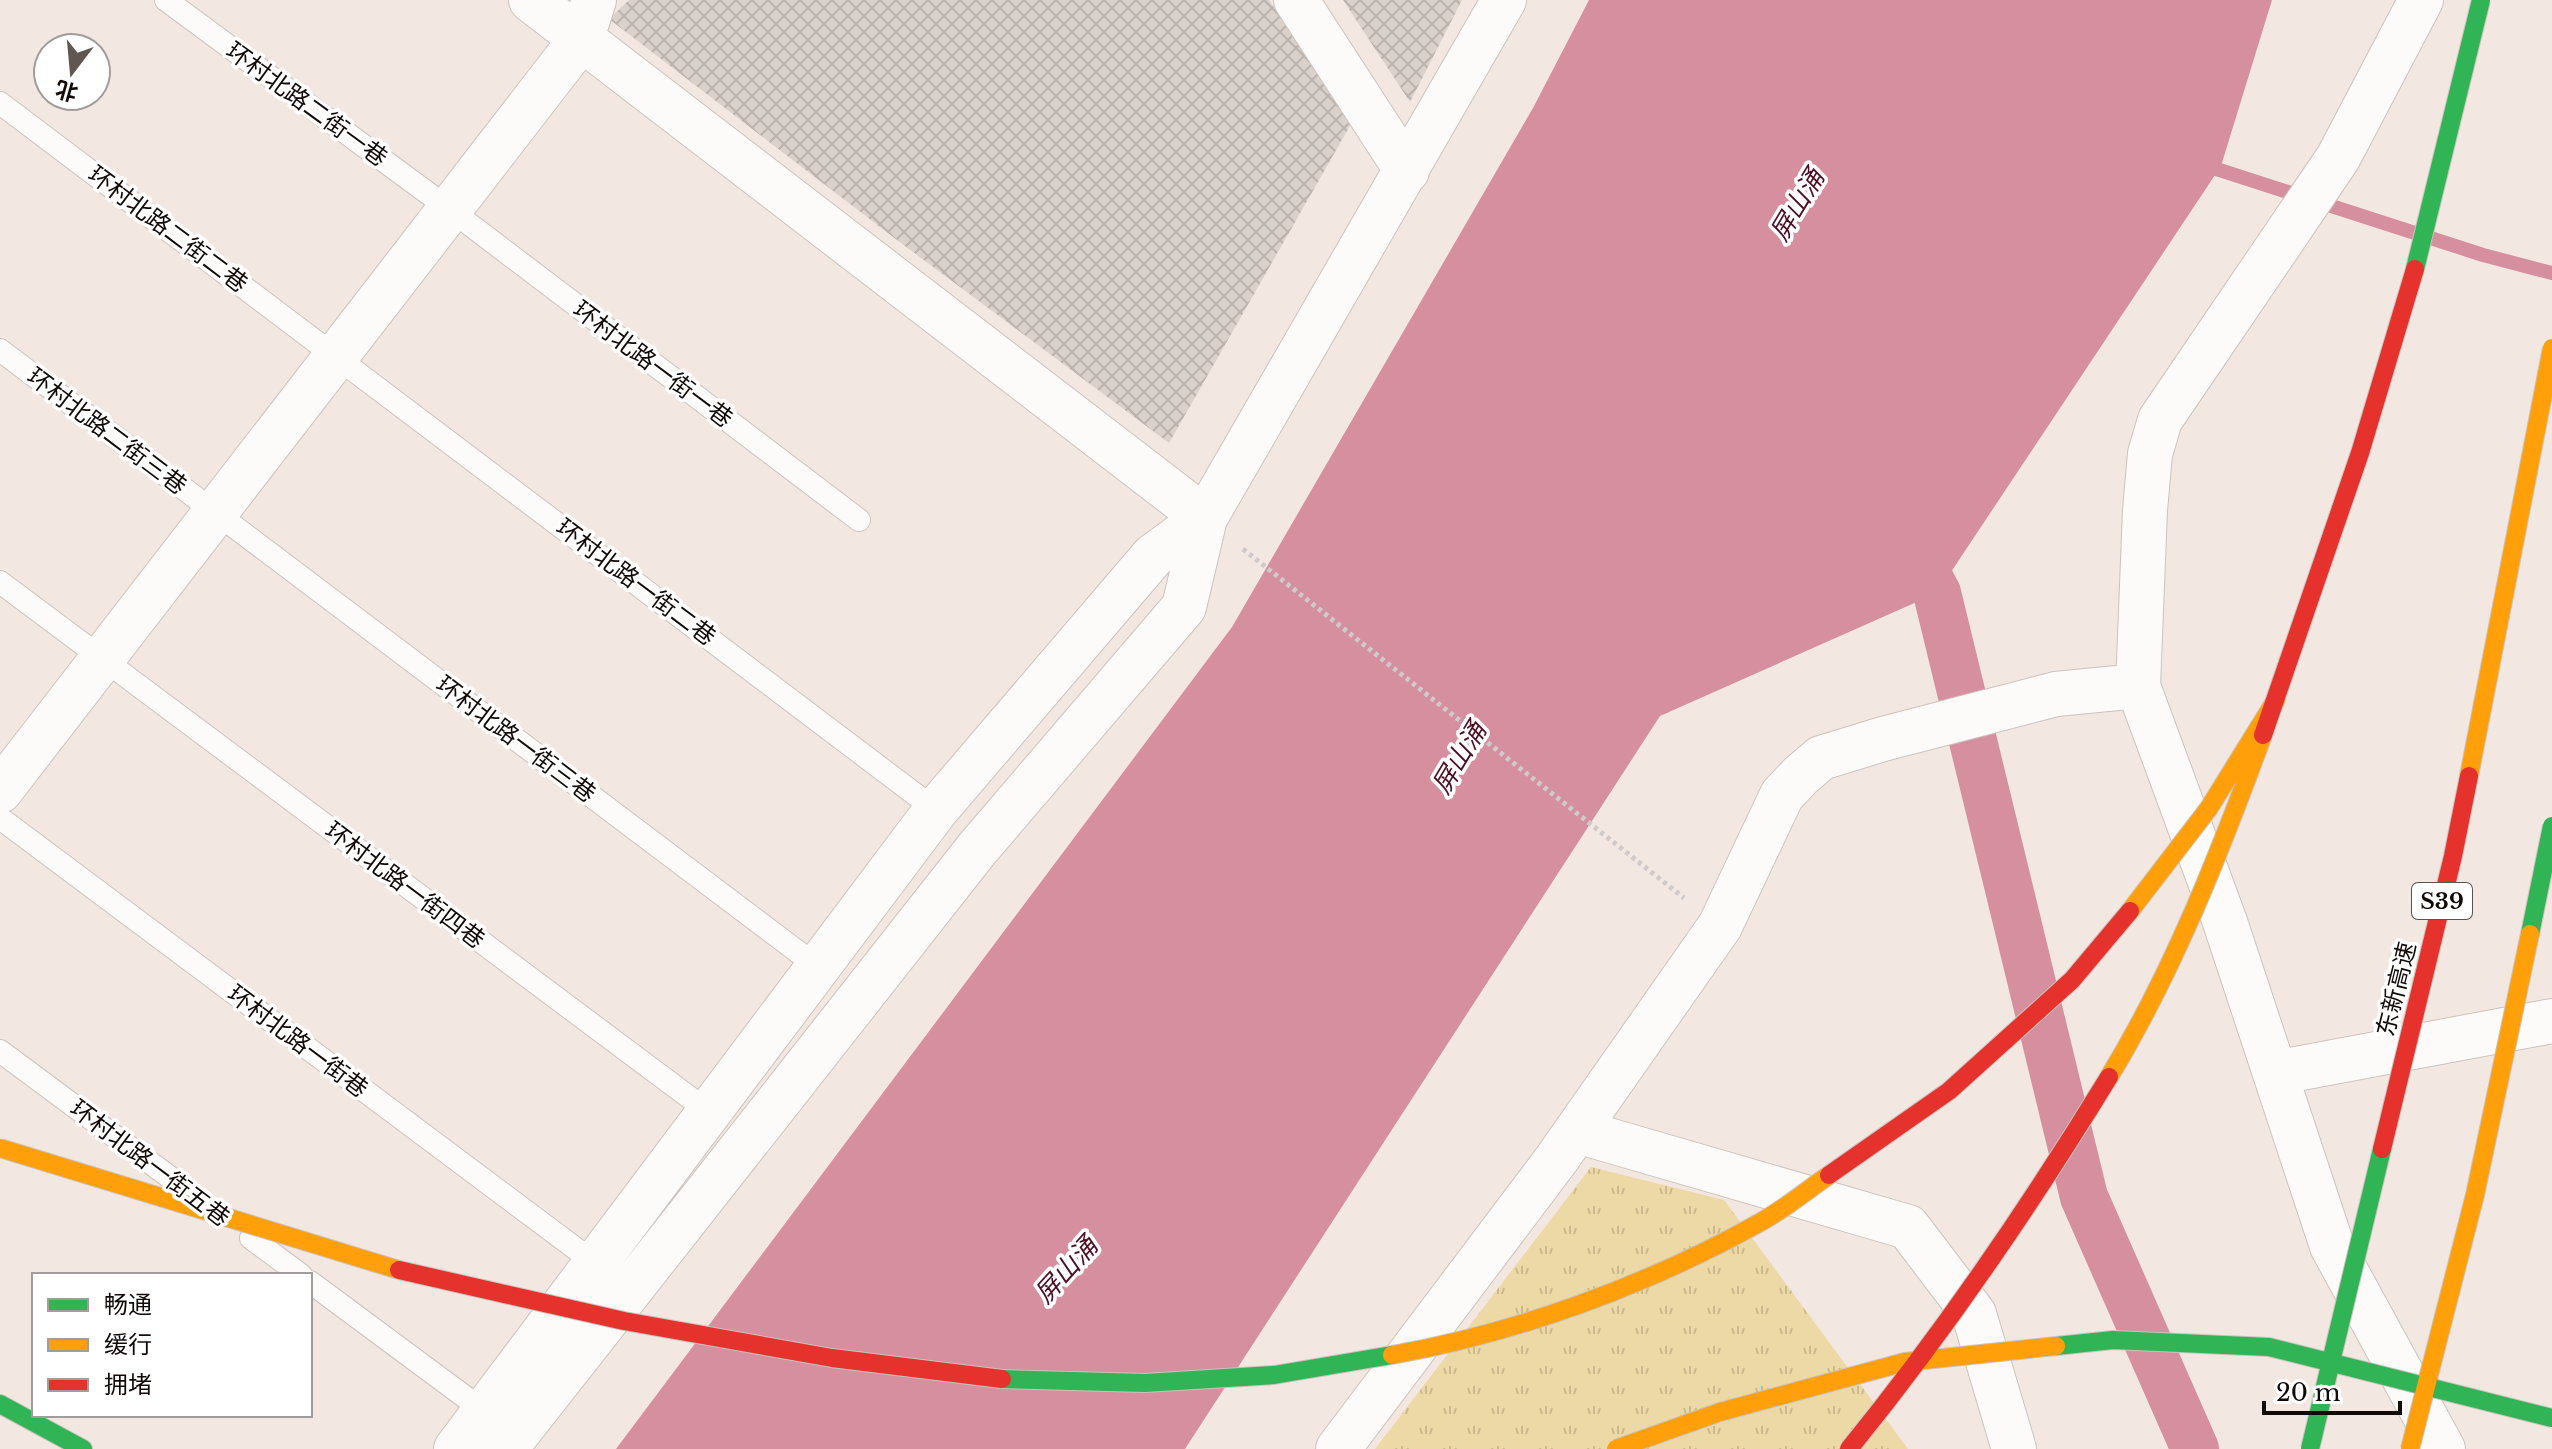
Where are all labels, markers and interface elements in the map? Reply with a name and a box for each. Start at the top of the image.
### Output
north arrow [32,32,112,112]
street label: 环村北路二街一巷 [221,36,393,172]
text: 北 [52,75,81,107]
street label: 环村北路二街二巷 [83,160,253,298]
water label: 屏山涌 [1763,161,1832,247]
street label: 环村北路一街一巷 [568,295,738,433]
street label: 环村北路二街三巷 [22,362,192,500]
street label: 环村北路一街二巷 [551,513,721,651]
street label: 环村北路一街三巷 [431,670,601,808]
water label: 屏山涌 [1425,714,1494,800]
street label: 环村北路一街四巷 [320,816,490,954]
road number: S39 [2412,883,2472,919]
street label: 东新高速 [2370,939,2422,1039]
street label: 环村北路一街巷 [222,979,374,1103]
street label: 环村北路一街五巷 [65,1094,235,1232]
water label: 屏山涌 [1028,1228,1106,1310]
legend [32,1273,312,1417]
text: 畅通 [104,1290,152,1319]
text: 缓行 [104,1330,152,1359]
scale bar [2264,1365,2400,1415]
text: 拥堵 [104,1370,152,1399]
text: 20 m [2276,1378,2341,1407]

